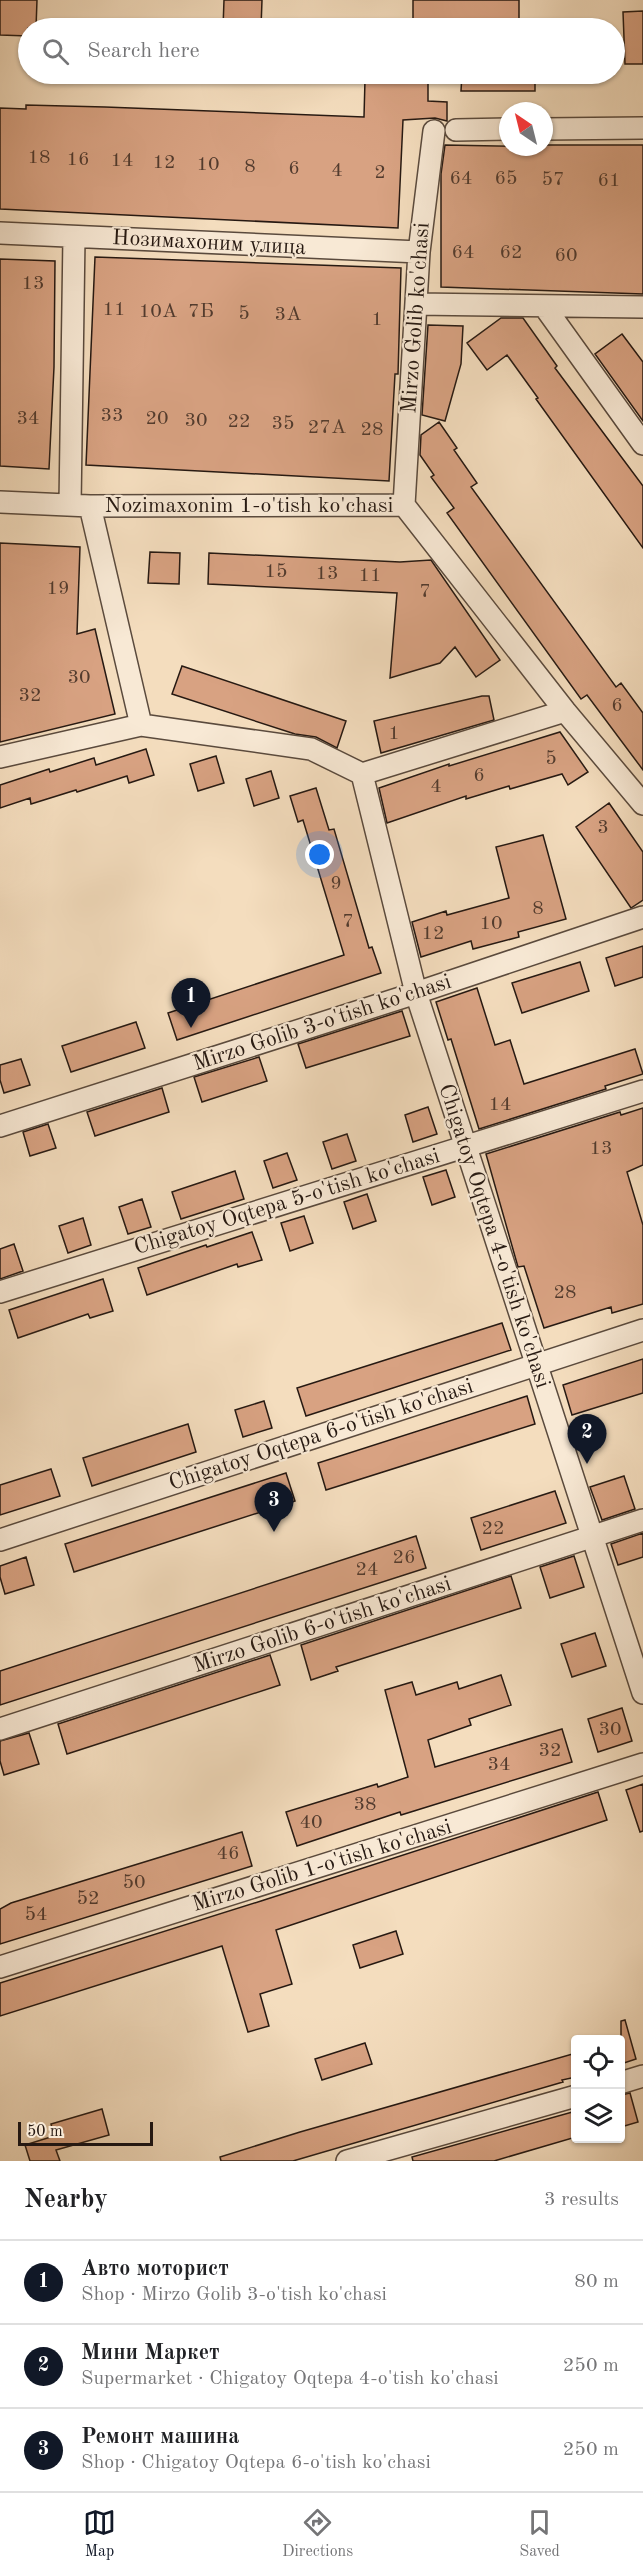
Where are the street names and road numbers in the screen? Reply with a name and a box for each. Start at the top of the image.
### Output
street label: Mirzo Golib ko'chasi [398,222,434,414]
street label: Нозимахоним улица [112,227,307,259]
street label: Nozimaxonim 1-o'tish ko'chasi [104,495,394,517]
street label: Mirzo Golib 3-o'tish ko'chasi [190,971,454,1075]
street label: Chigatoy Oqtepa 4-o'tish ko'chasi [434,1081,554,1391]
street label: Chigatoy Oqtepa 5-o'tish ko'chasi [131,1145,443,1259]
street label: Chigatoy Oqtepa 6-o'tish ko'chasi [166,1375,476,1495]
street label: Mirzo Golib 6-o'tish ko'chasi [190,1573,454,1677]
street label: Mirzo Golib 1-o'tish ko'chasi [190,1816,454,1916]

